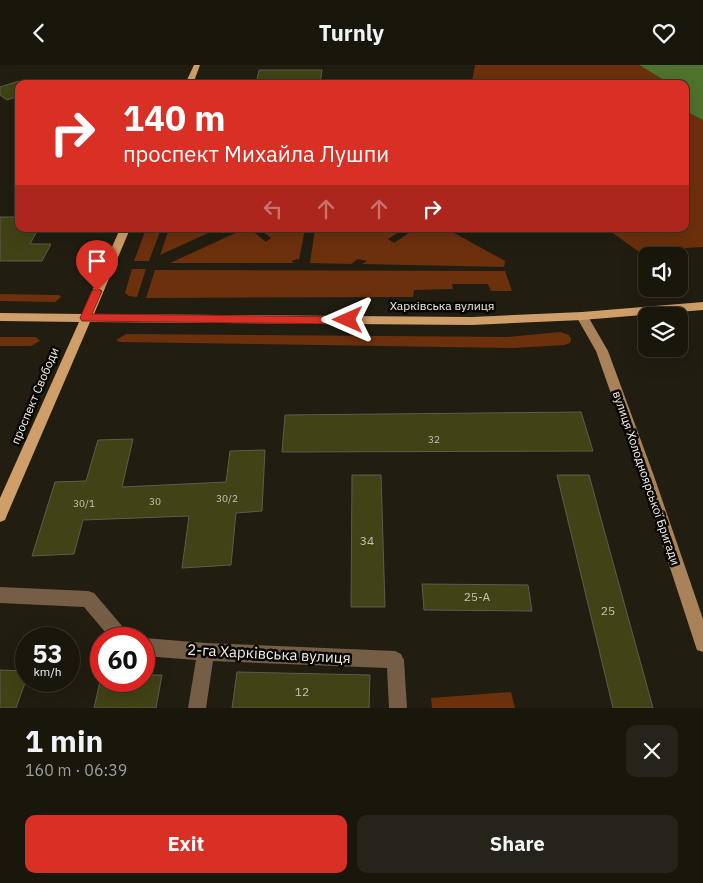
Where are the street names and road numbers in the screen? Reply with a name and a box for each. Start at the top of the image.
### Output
street label: Харківська вулиця [390,298,494,313]
street label: проспект Свободи [7,345,62,446]
street label: вулиця Холодноярської Бригади [610,389,683,567]
street label: 2-га Харківська вулиця [187,640,351,667]

